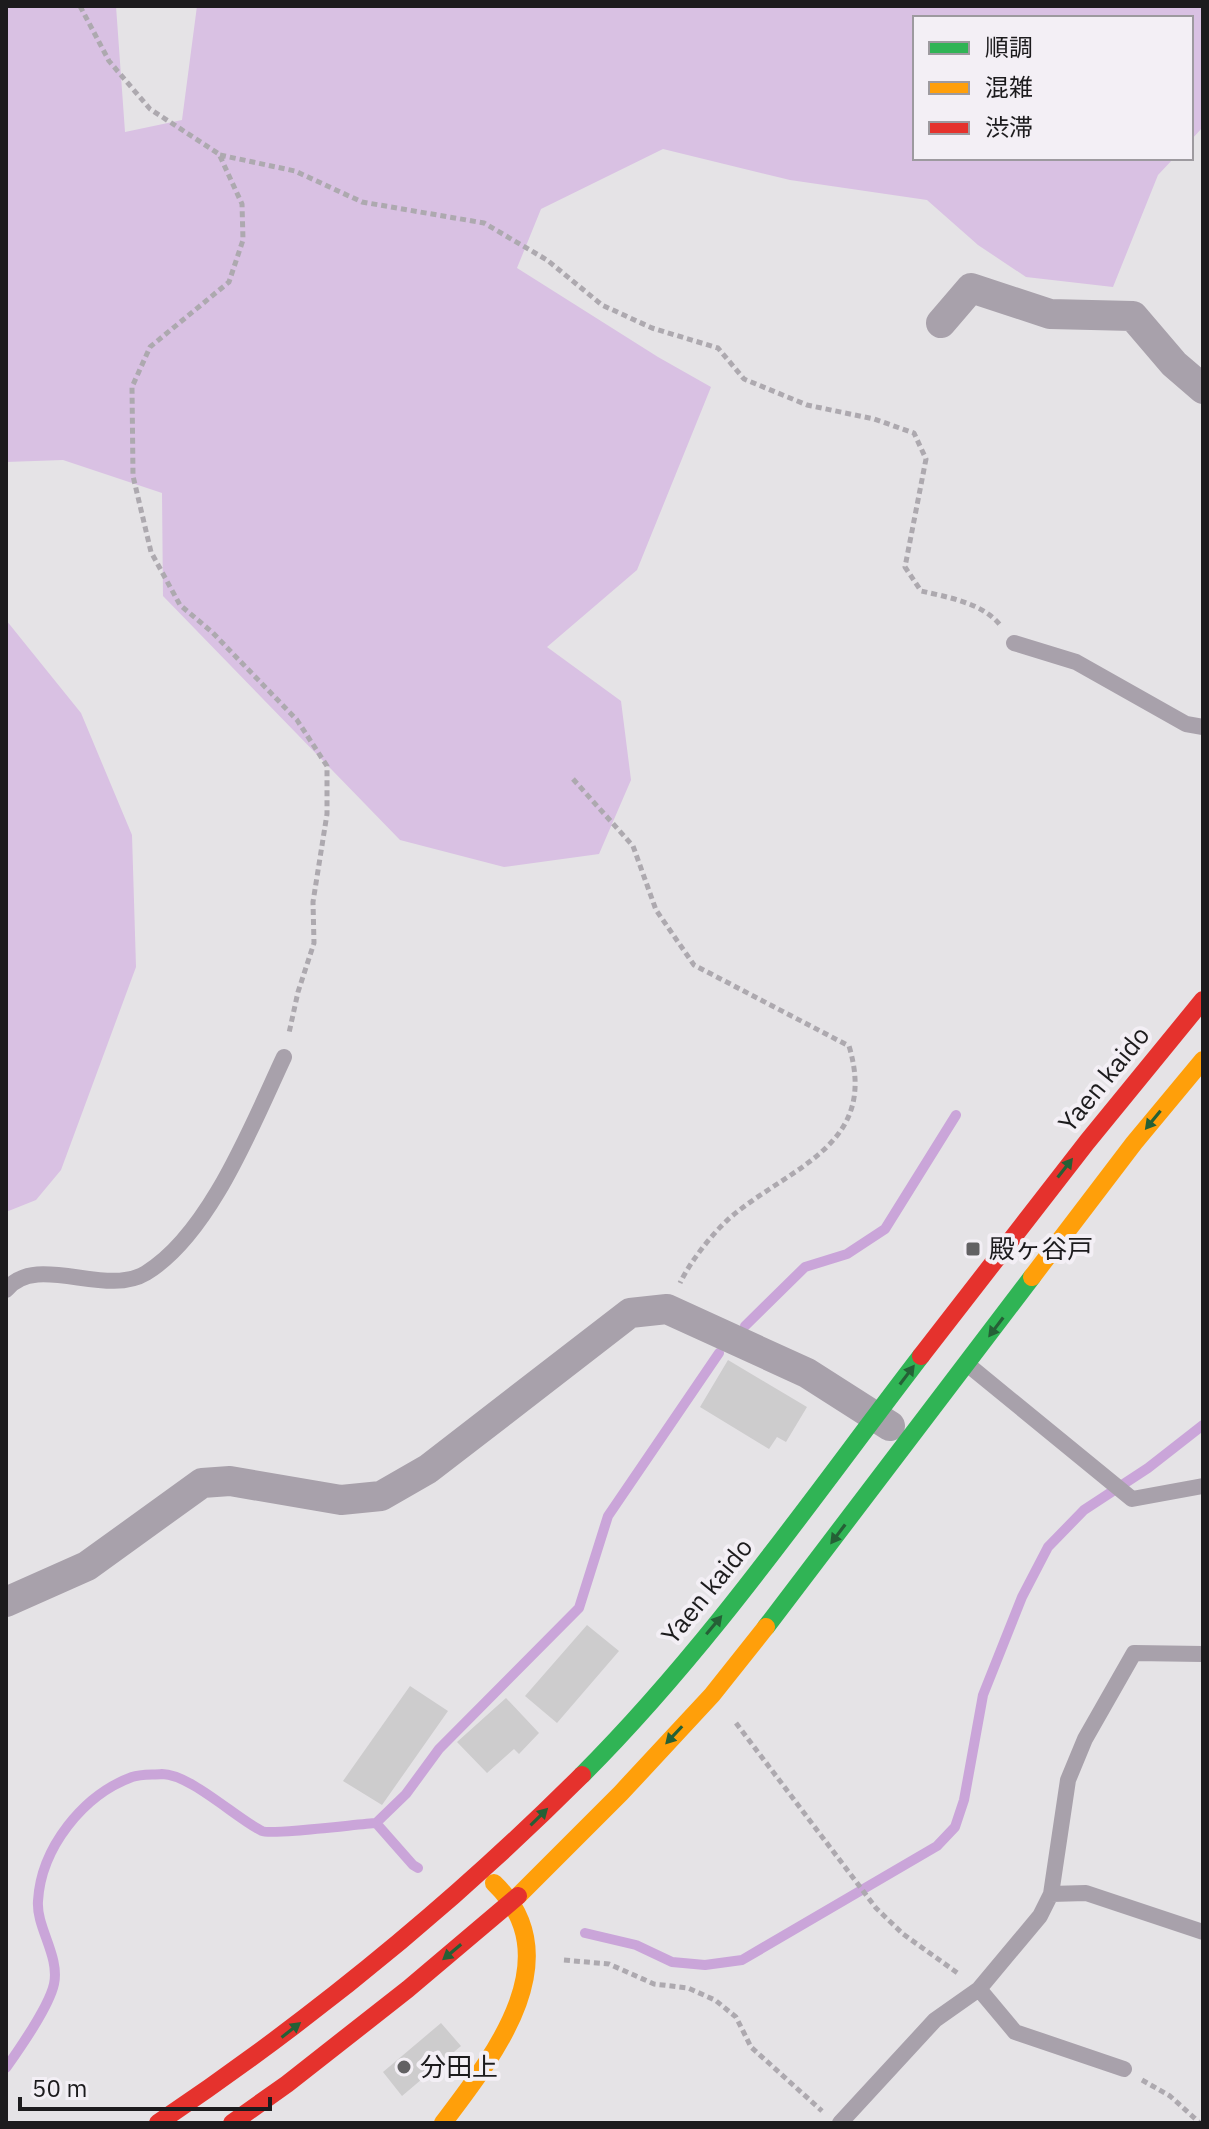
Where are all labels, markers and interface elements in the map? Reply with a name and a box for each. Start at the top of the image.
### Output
legend [913,16,1193,160]
text: 順調 [985,31,1033,63]
text: 混雑 [985,71,1033,103]
text: 渋滞 [985,111,1033,143]
street label: Yaen kaido [1050,1018,1156,1138]
one-way arrow [1146,1110,1162,1130]
one-way arrow [1056,1158,1072,1178]
place label: 殿ヶ谷戸 [989,1231,1093,1265]
marker: 殿ヶ谷戸 [964,1240,982,1258]
one-way arrow [988,1316,1004,1337]
one-way arrow [899,1365,915,1385]
one-way arrow [831,1523,847,1544]
street label: Yaen kaido [653,1530,759,1650]
one-way arrow [705,1615,722,1635]
one-way arrow [666,1725,684,1744]
one-way arrow [529,1808,548,1827]
one-way arrow [443,1943,463,1960]
one-way arrow [281,2023,301,2039]
place label: 分田上 [420,2049,498,2083]
marker: 分田上 [395,2058,413,2076]
scale bar [20,2061,270,2111]
text: 50 m [32,2072,87,2104]

